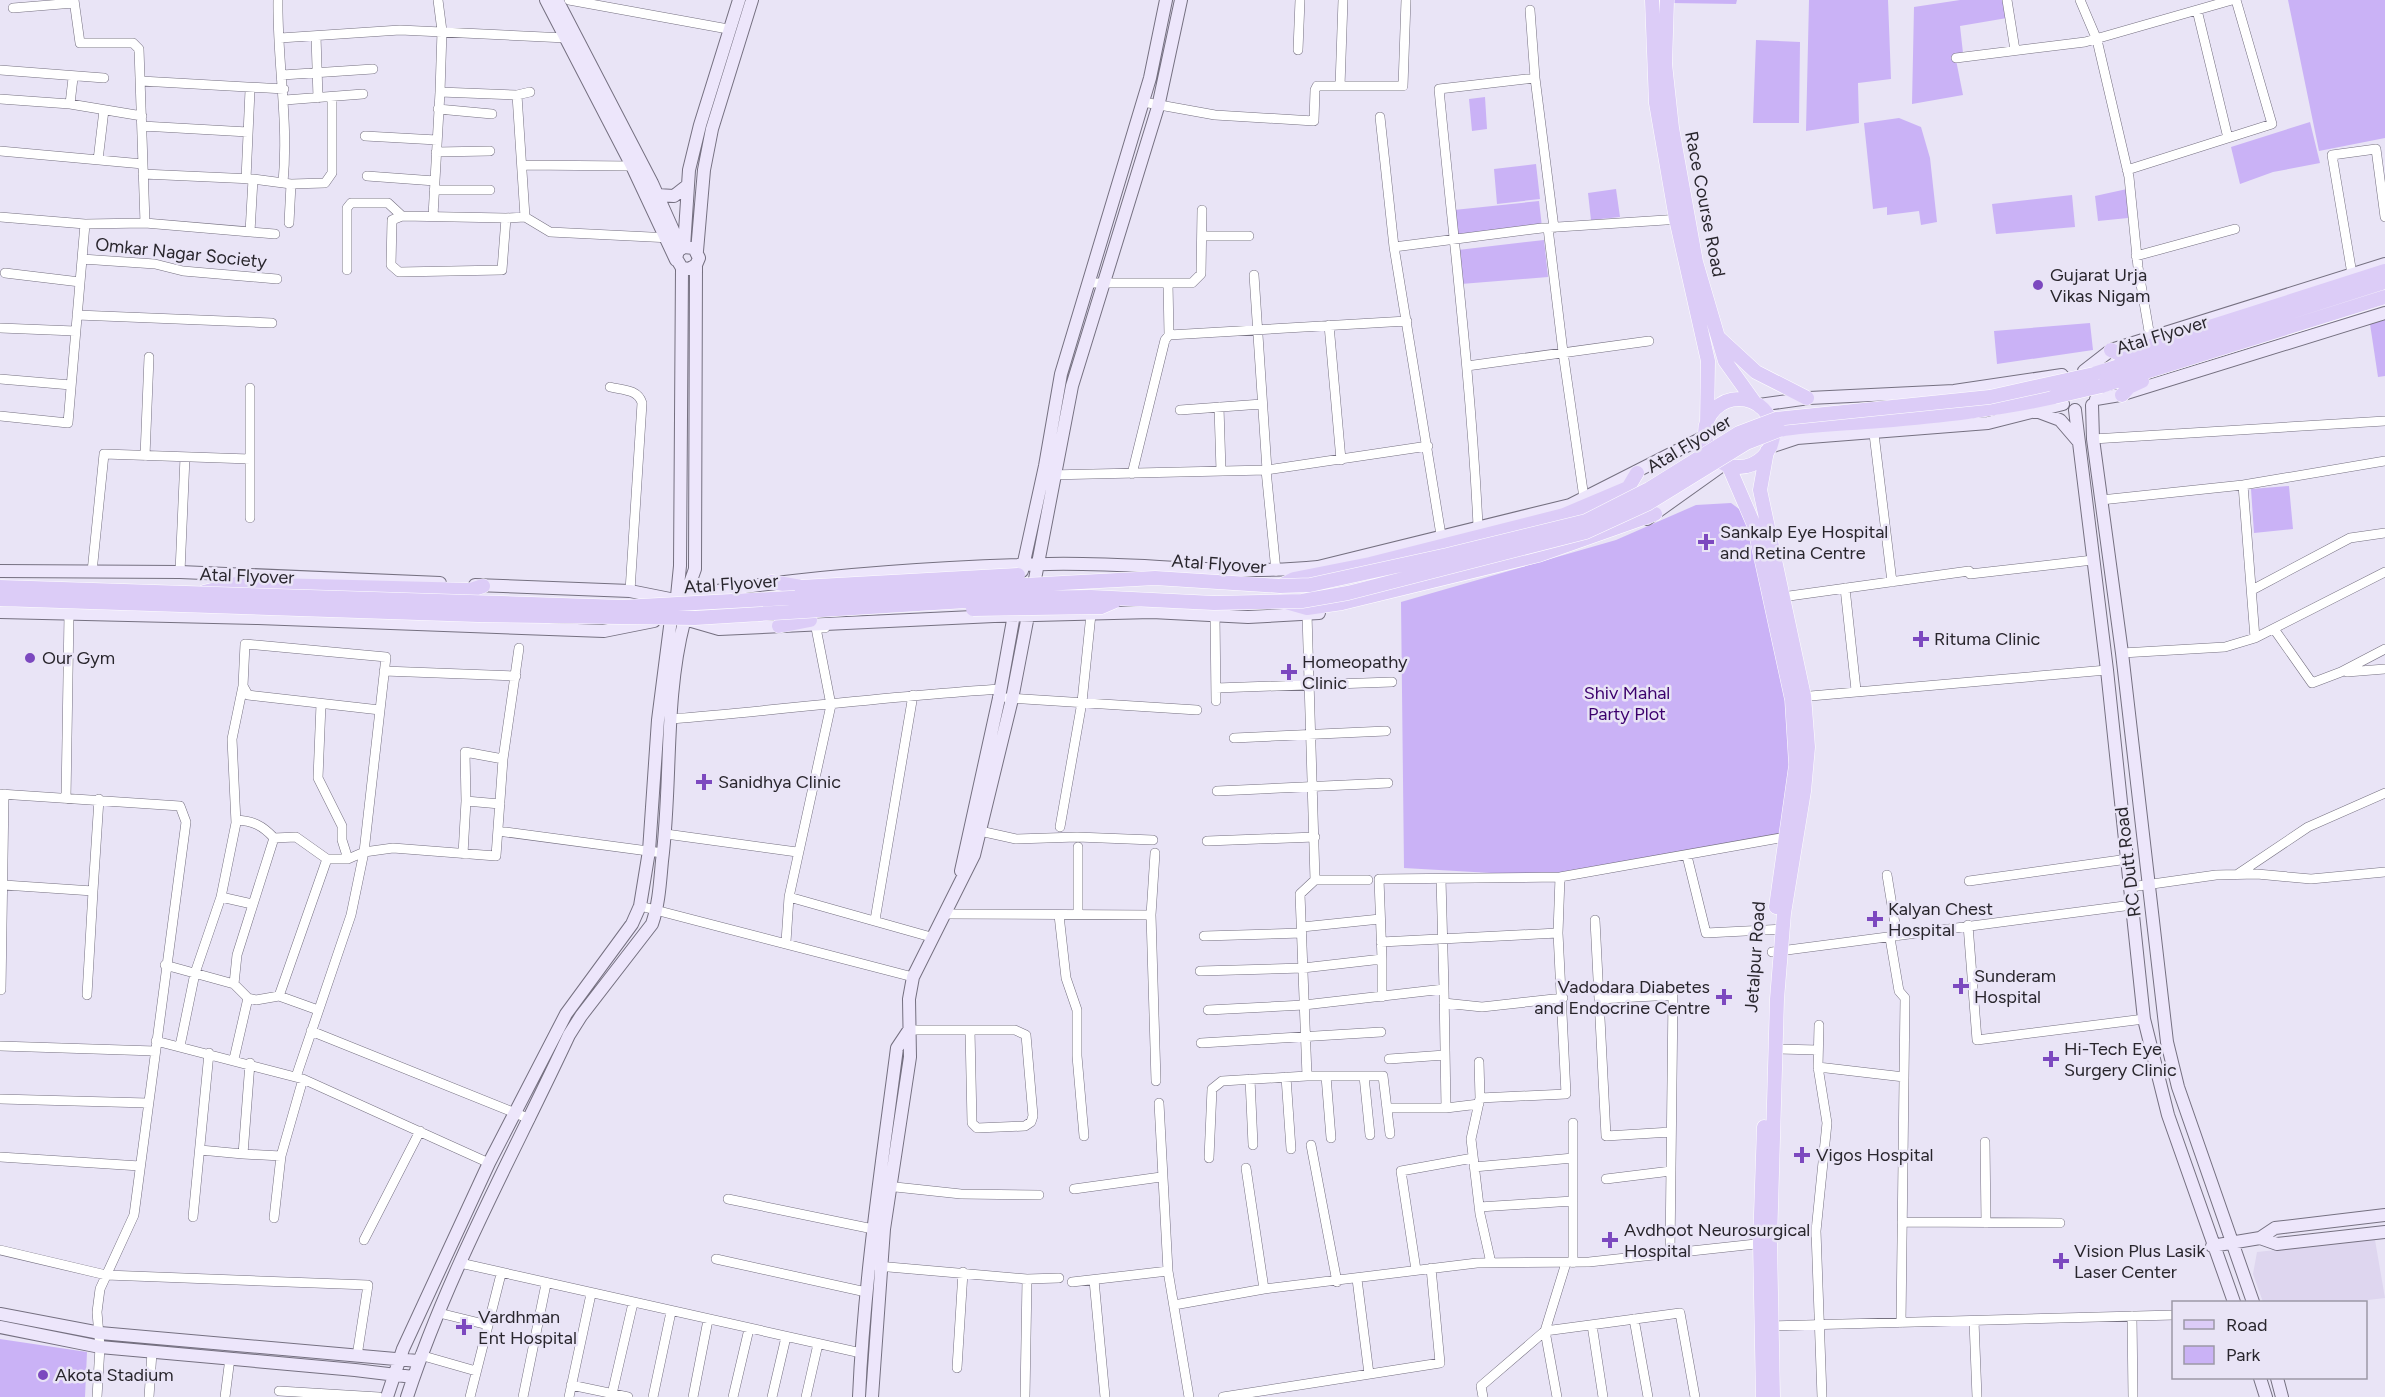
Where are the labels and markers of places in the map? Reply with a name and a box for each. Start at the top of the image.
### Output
place label: Gujarat Urja Vikas Nigam [2050,264,2150,307]
marker: Gujarat Urja Vikas Nigam [2031,278,2045,292]
place label: Sankalp Eye Hospital and Retina Centre [1720,521,1888,564]
marker: Sankalp Eye Hospital and Retina Centre [1697,533,1715,551]
place label: Rituma Clinic [1934,628,2041,650]
marker: Rituma Clinic [1912,630,1930,648]
place label: Our Gym [42,647,115,669]
marker: Our Gym [23,651,37,665]
place label: Homeopathy Clinic [1302,651,1408,694]
marker: Homeopathy Clinic [1280,663,1298,681]
place label: Sanidhya Clinic [718,771,841,793]
marker: Sanidhya Clinic [695,773,713,791]
place label: Kalyan Chest Hospital [1888,898,1993,941]
marker: Kalyan Chest Hospital [1866,910,1884,928]
place label: Sunderam Hospital [1974,965,2056,1008]
place label: Vadodara Diabetes and Endocrine Centre [1534,976,1710,1019]
marker: Sunderam Hospital [1952,977,1970,995]
marker: Vadodara Diabetes and Endocrine Centre [1715,988,1733,1006]
place label: Hi-Tech Eye Surgery Clinic [2064,1038,2177,1081]
marker: Hi-Tech Eye Surgery Clinic [2042,1050,2060,1068]
place label: Vigos Hospital [1816,1144,1934,1166]
marker: Vigos Hospital [1793,1146,1811,1164]
place label: Avdhoot Neurosurgical Hospital [1624,1219,1810,1262]
marker: Avdhoot Neurosurgical Hospital [1601,1231,1619,1249]
place label: Vision Plus Lasik Laser Center [2074,1240,2206,1283]
marker: Vision Plus Lasik Laser Center [2052,1252,2070,1270]
place label: Vardhman Ent Hospital [478,1306,577,1349]
marker: Vardhman Ent Hospital [455,1318,473,1336]
place label: Akota Stadium [55,1364,174,1386]
marker: Akota Stadium [36,1368,50,1382]

